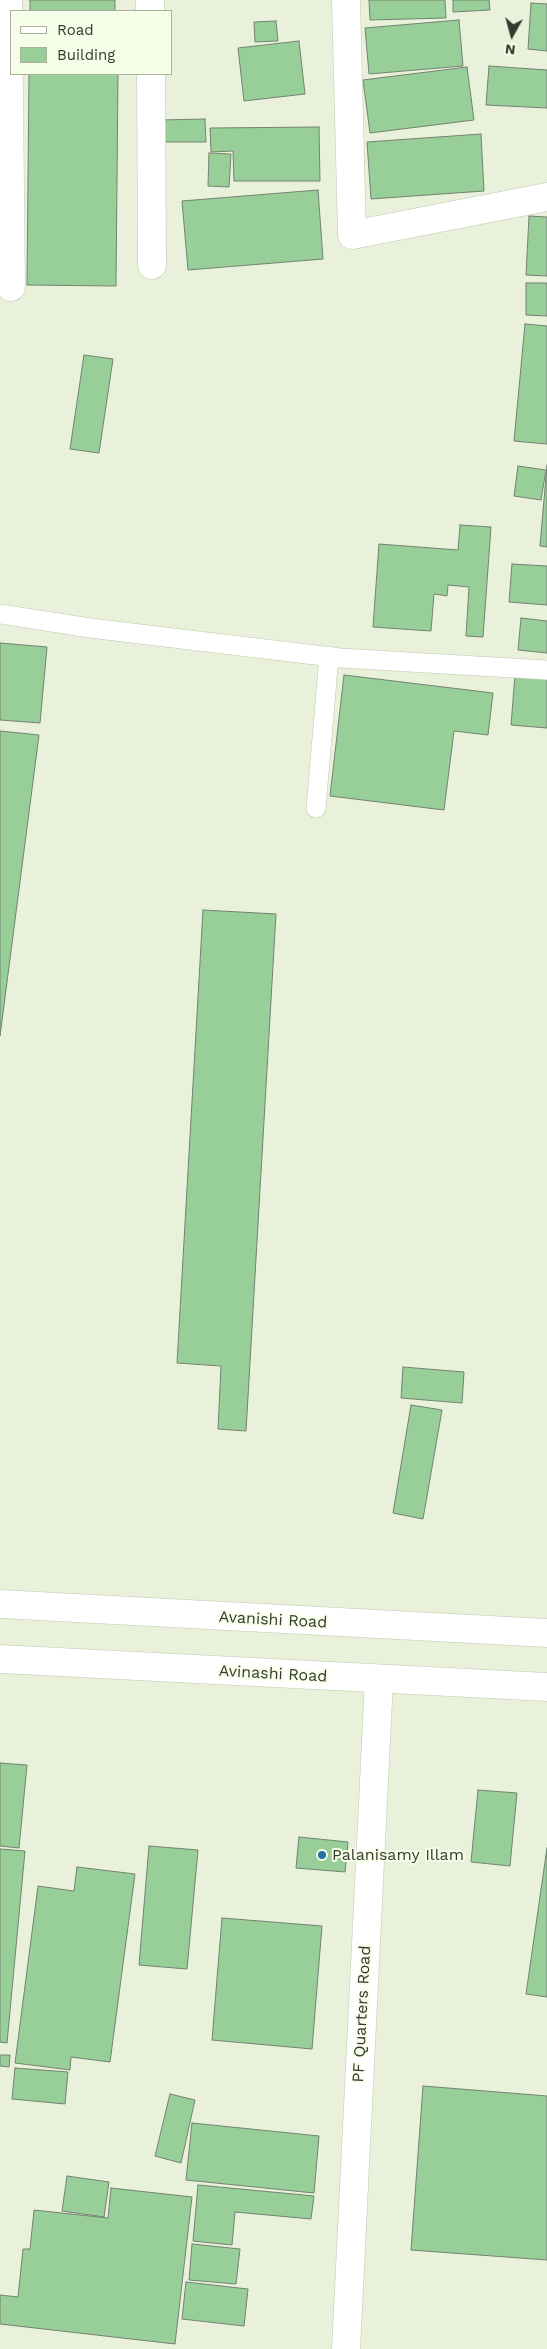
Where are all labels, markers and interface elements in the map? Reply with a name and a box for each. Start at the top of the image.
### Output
legend [10,10,172,75]
north arrow [487,10,537,60]
text: Road [57,21,94,39]
text: N [504,41,516,58]
text: Building [57,46,115,64]
street label: Avanishi Road [218,1608,328,1632]
street label: Avinashi Road [218,1662,328,1686]
place label: Palanisamy Illam [332,1845,464,1865]
marker: Palanisamy Illam [316,1849,328,1861]
street label: PF Quarters Road [349,1945,375,2083]

